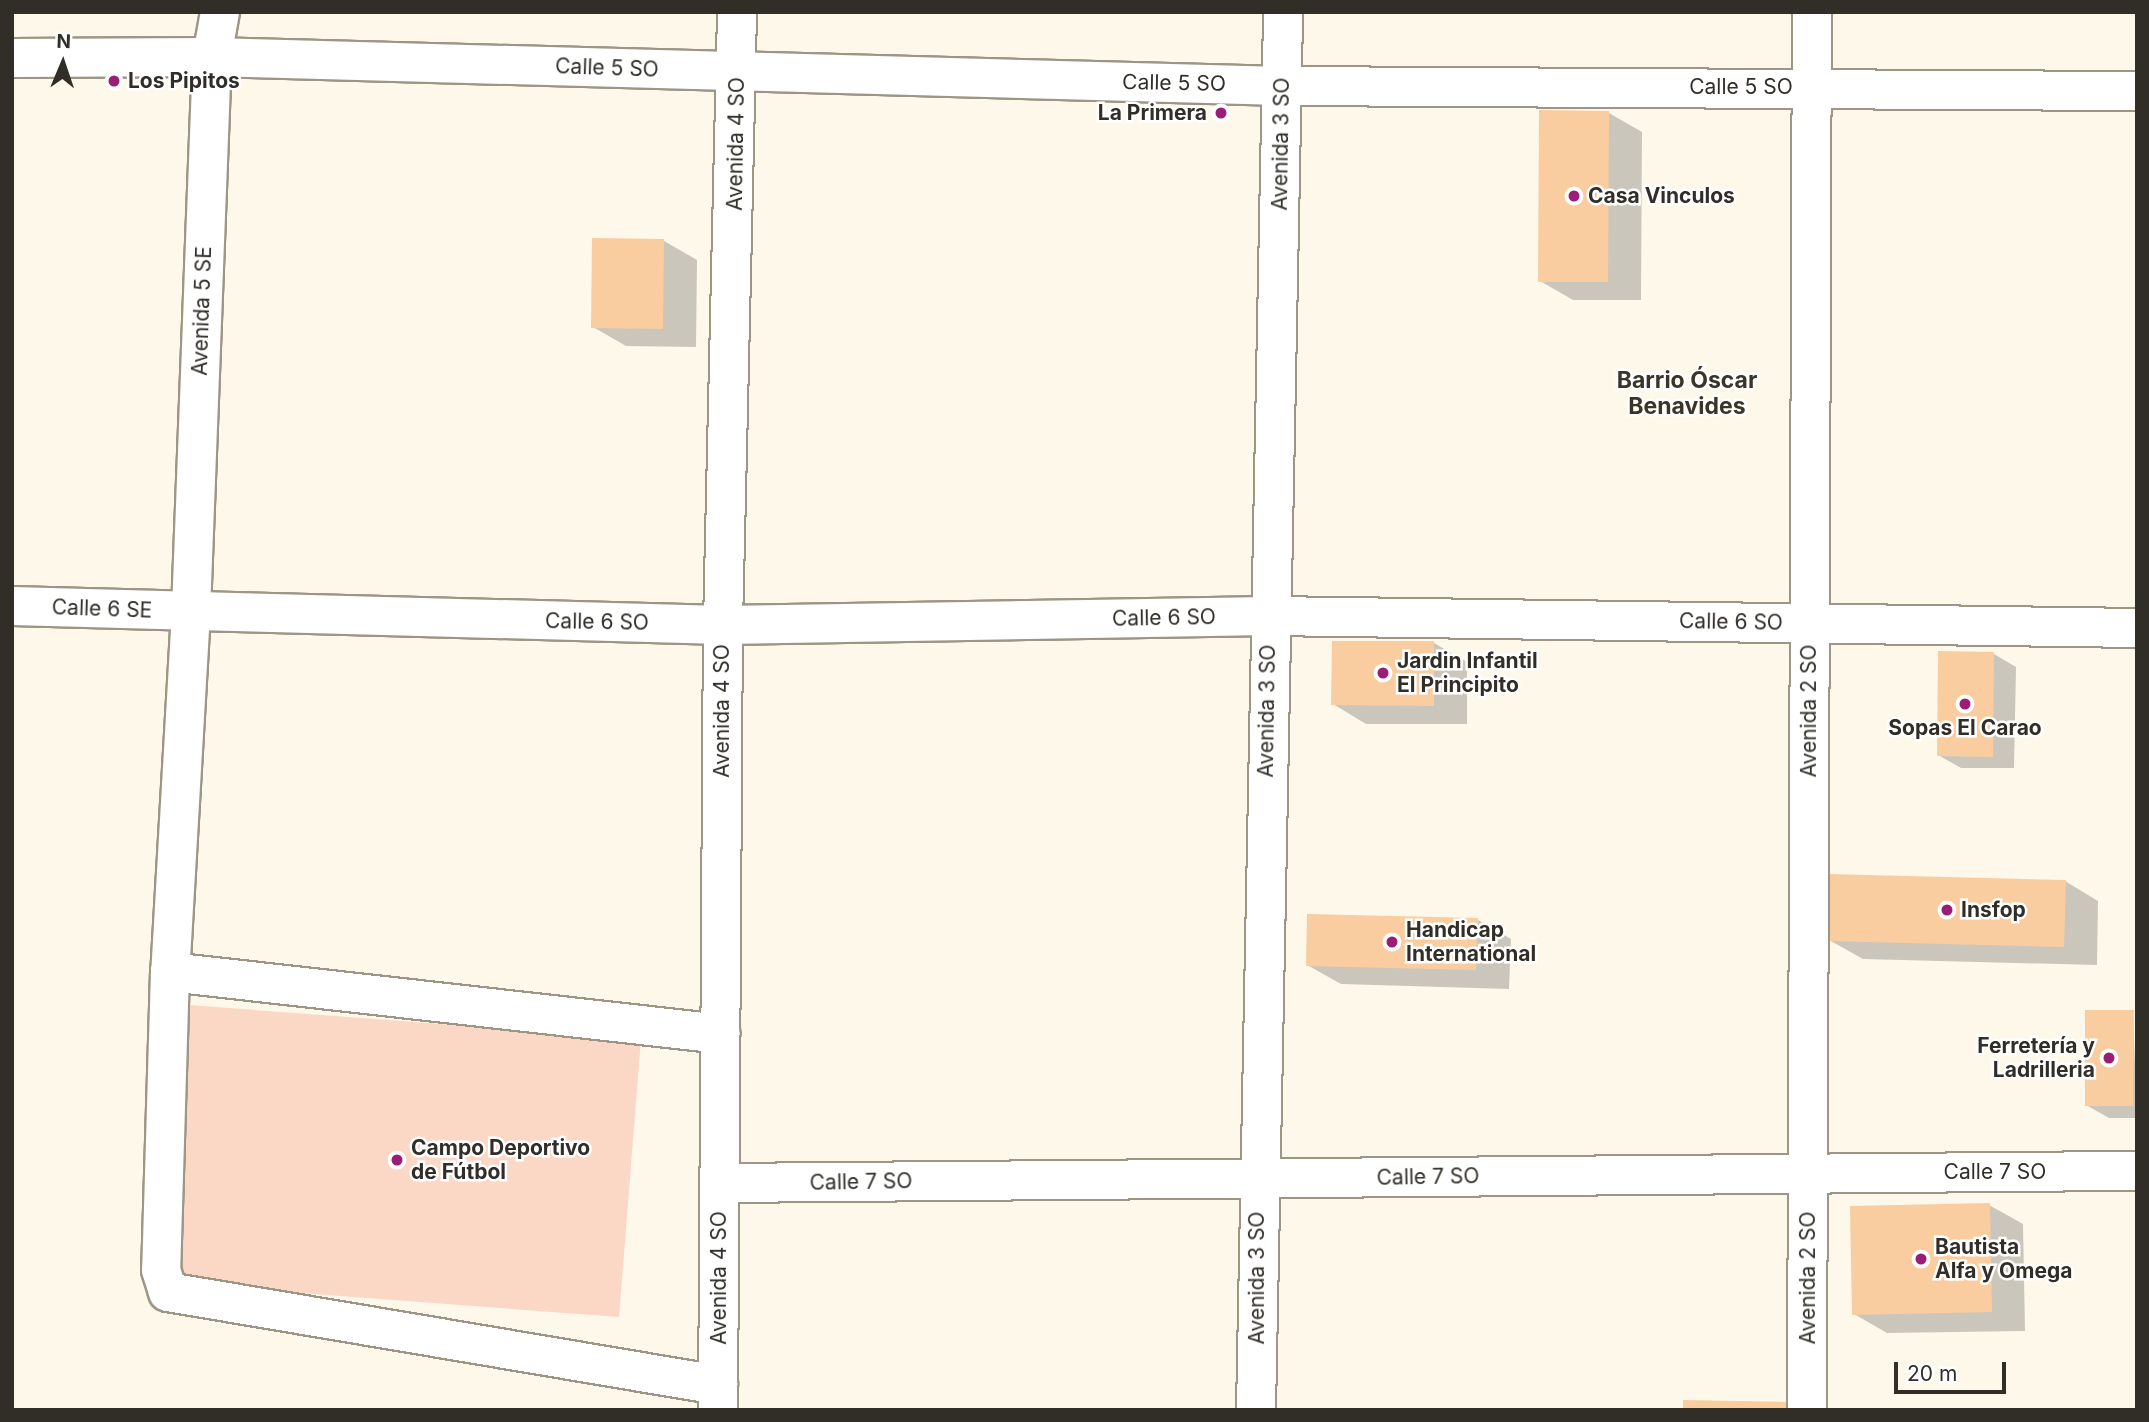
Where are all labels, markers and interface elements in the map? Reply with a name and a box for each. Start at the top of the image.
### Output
north arrow [28,28,98,98]
text: N [56,30,71,53]
street label: Calle 5 SO [555,54,659,82]
place label: Los Pipitos [128,68,240,94]
street label: Calle 5 SO [1122,69,1226,97]
marker: Los Pipitos [106,73,122,89]
street label: Calle 5 SO [1689,74,1793,100]
street label: Avenida 4 SO [722,77,750,211]
street label: Avenida 3 SO [1267,77,1295,211]
place label: La Primera [1098,100,1207,126]
marker: La Primera [1213,105,1229,121]
place label: Casa Vinculos [1588,183,1735,209]
marker: Casa Vinculos [1566,188,1582,204]
street label: Avenida 5 SE [187,246,217,376]
district label: Barrio Óscar Benavides [1617,366,1757,420]
street label: Calle 6 SE [51,595,153,623]
street label: Calle 6 SO [1112,604,1216,632]
street label: Calle 6 SO [545,608,649,636]
street label: Calle 6 SO [1679,608,1783,636]
street label: Avenida 4 SO [709,644,735,778]
street label: Avenida 3 SO [1253,644,1281,778]
street label: Avenida 2 SO [1796,645,1822,777]
place label: Jardin Infantil El Principito [1397,648,1538,698]
marker: Jardin Infantil El Principito [1375,665,1391,681]
marker: Sopas El Carao [1957,696,1973,712]
place label: Sopas El Carao [1888,715,2042,741]
place label: Insfop [1961,897,2026,923]
marker: Insfop [1939,902,1955,918]
place label: Handicap International [1406,917,1536,967]
marker: Handicap International [1384,934,1400,950]
place label: Ferretería y Ladrilleria [1977,1033,2095,1083]
marker: Ferretería y Ladrilleria [2101,1050,2117,1066]
place label: Campo Deportivo de Fútbol [411,1135,590,1185]
marker: Campo Deportivo de Fútbol [389,1152,405,1168]
street label: Calle 7 SO [1944,1159,2046,1185]
street label: Calle 7 SO [1376,1164,1480,1190]
street label: Calle 7 SO [809,1169,913,1195]
street label: Avenida 4 SO [706,1211,732,1345]
street label: Avenida 3 SO [1244,1211,1270,1345]
street label: Avenida 2 SO [1795,1212,1821,1344]
place label: Bautista Alfa y Omega [1935,1234,2072,1284]
marker: Bautista Alfa y Omega [1913,1251,1929,1267]
scale bar [1897,1348,2009,1392]
text: 20 m [1907,1361,1957,1386]

